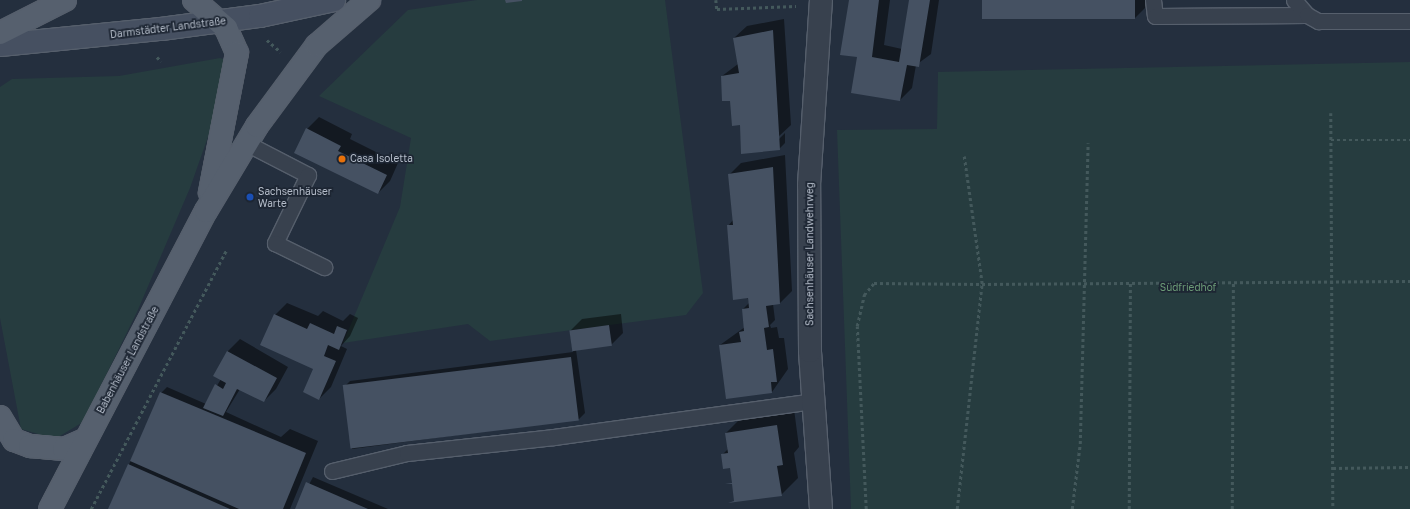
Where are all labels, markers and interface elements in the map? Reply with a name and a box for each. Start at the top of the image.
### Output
street label: Darmstädter Landstraße [109,15,227,41]
place label: Casa Isoletta [350,153,413,165]
marker: Casa Isoletta [337,154,347,164]
street label: Sachsenhäuser Landwehrweg [804,182,816,326]
place label: Sachsenhäuser Warte [258,185,332,208]
marker: Sachsenhäuser Warte [245,192,255,202]
park label: Südfriedhof [1160,282,1216,294]
street label: Babenhäuser Landstraße [95,304,161,416]

